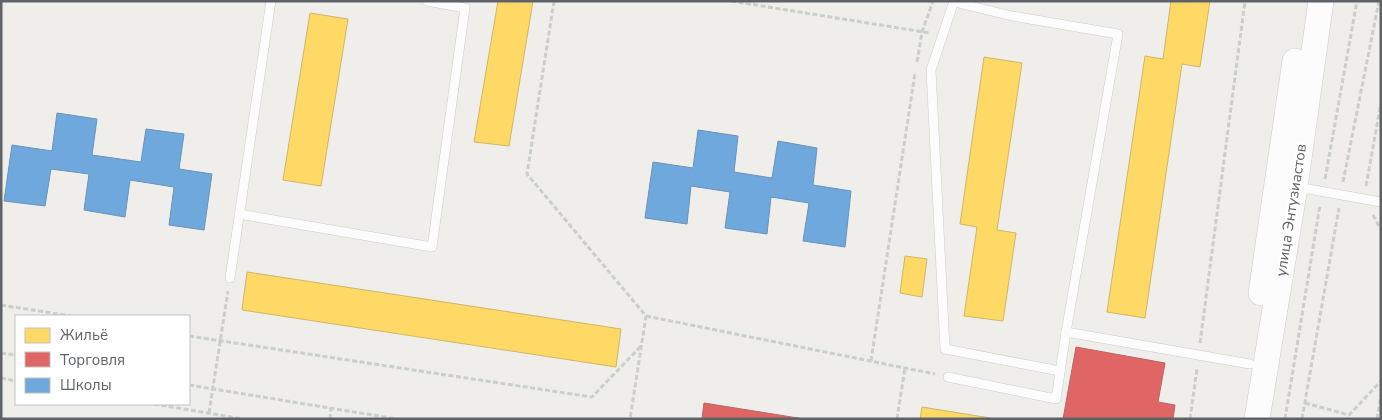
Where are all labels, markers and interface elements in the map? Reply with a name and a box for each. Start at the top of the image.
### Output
street label: улица Энтузиастов [1271,142,1311,278]
legend [15,315,190,405]
text: Жильё [60,325,108,345]
text: Торговля [60,350,125,370]
text: Школы [60,375,112,395]

